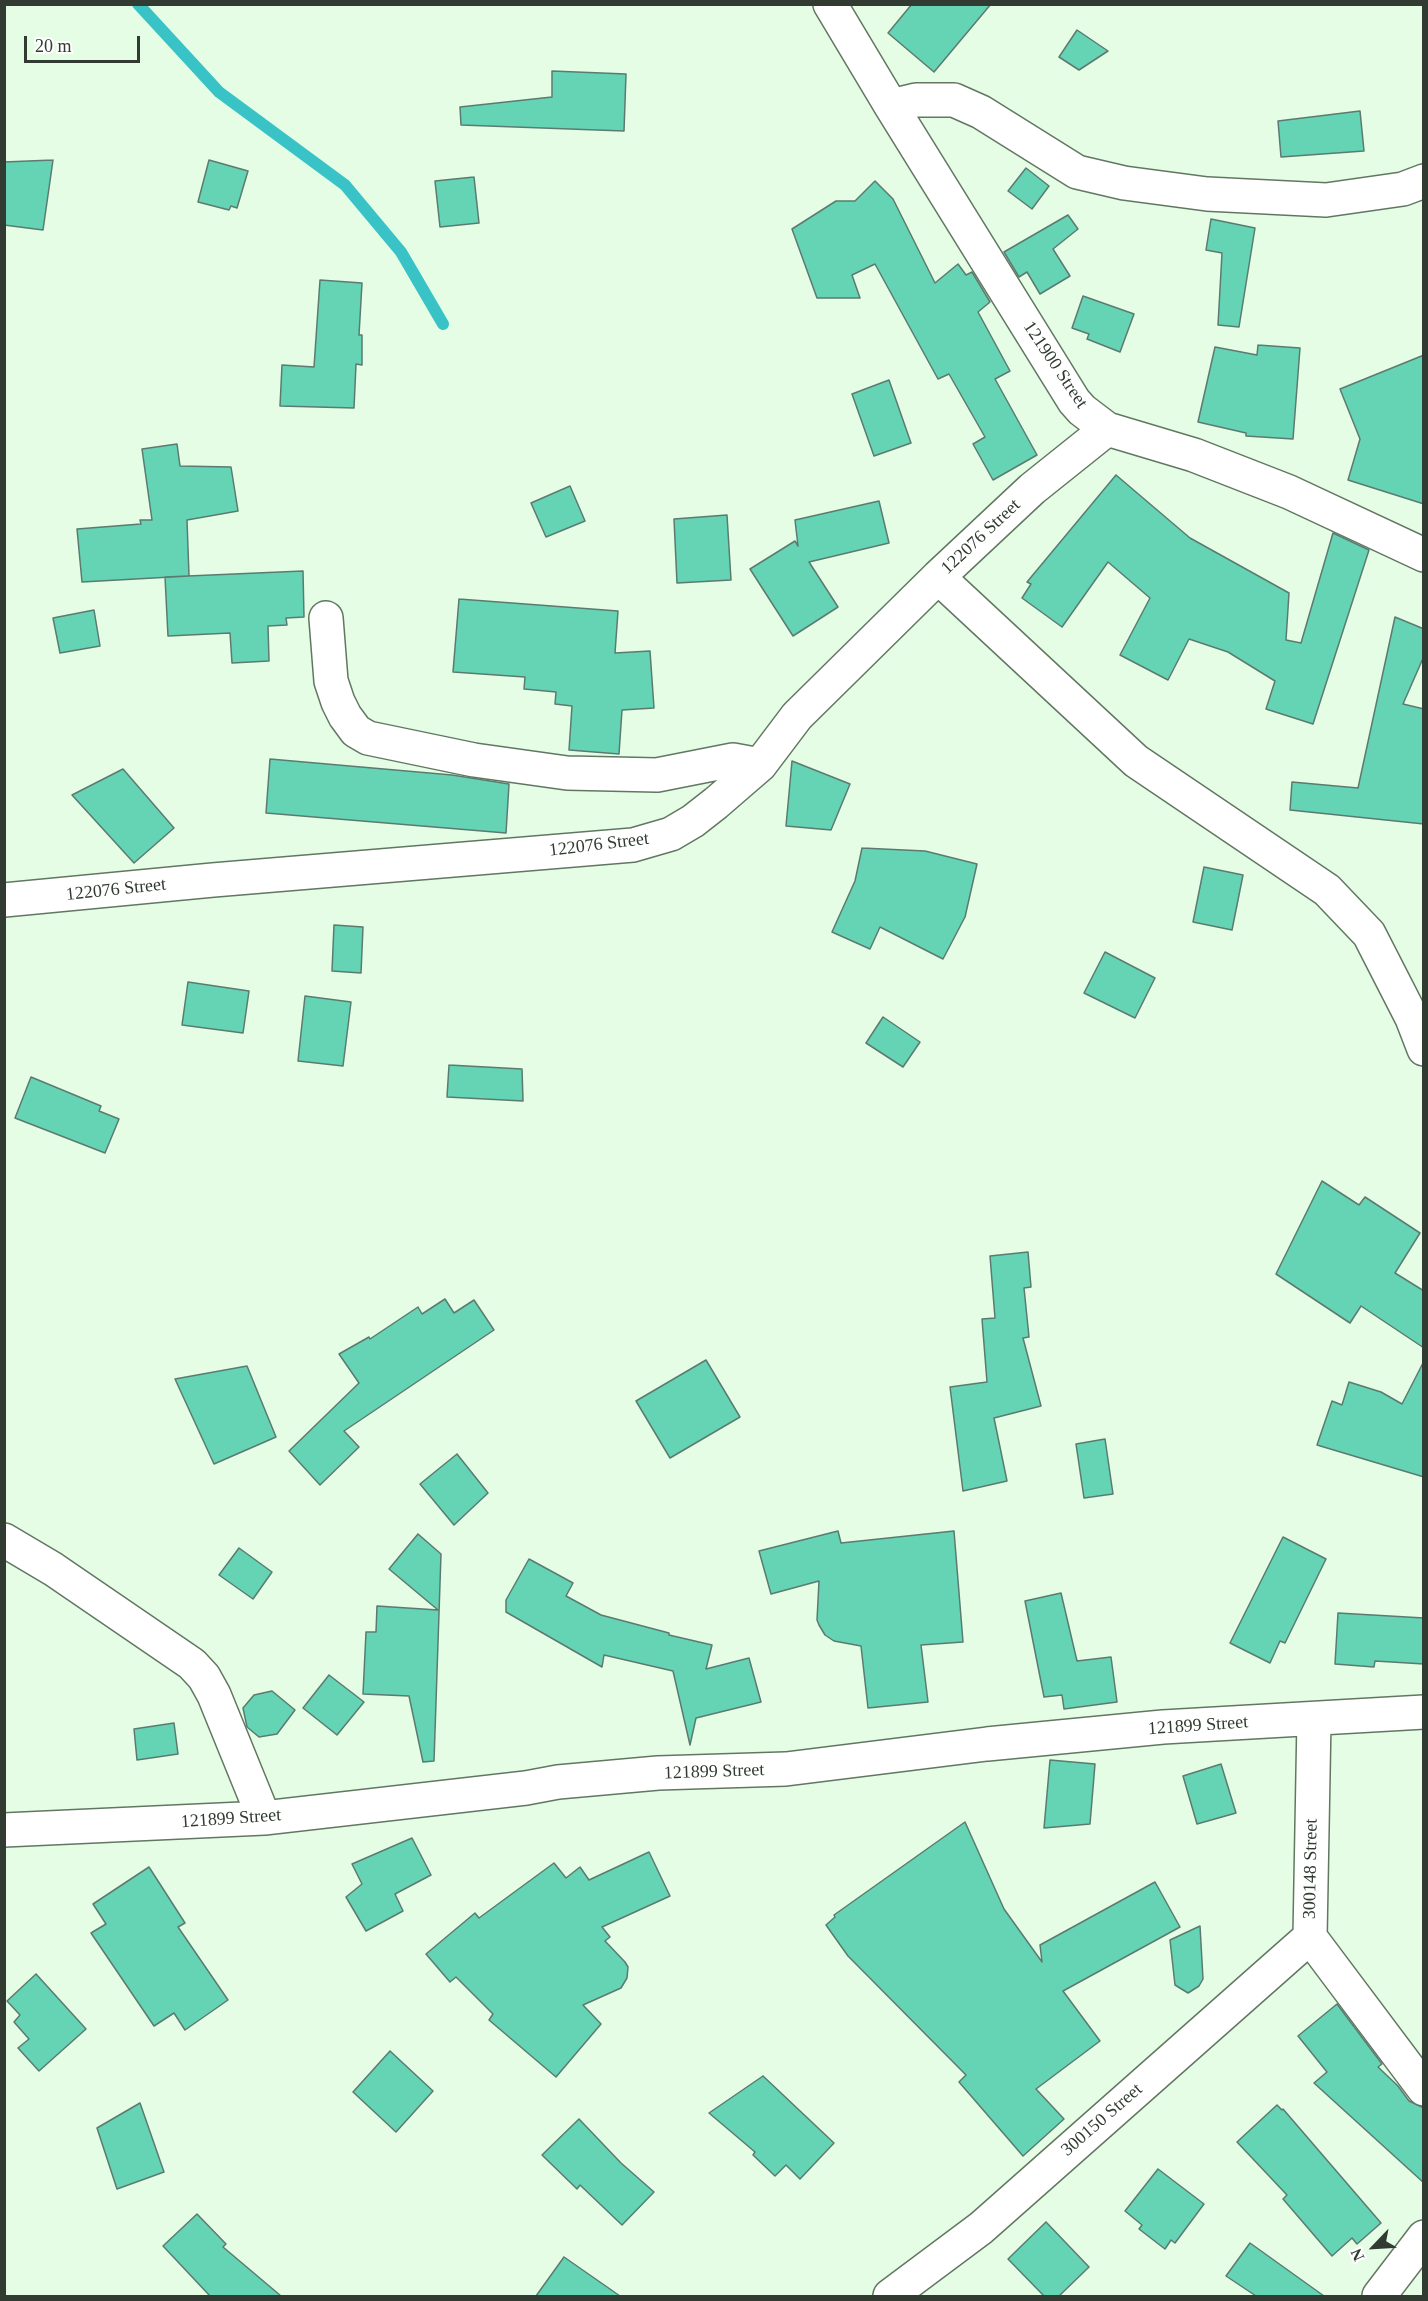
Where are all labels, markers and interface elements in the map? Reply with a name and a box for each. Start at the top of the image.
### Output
scale bar [27,24,142,62]
text: 20 m [35,36,72,56]
street label: 121900 Street [1018,317,1092,413]
street label: 122076 Street [937,495,1025,579]
street label: 122076 Street [548,828,650,862]
street label: 122076 Street [65,874,167,906]
street label: 121899 Street [1147,1712,1249,1740]
street label: 121899 Street [663,1759,765,1785]
street label: 121899 Street [180,1805,282,1833]
street label: 300148 Street [1299,1819,1323,1919]
street label: 300150 Street [1057,2079,1147,2161]
north arrow [1344,2217,1404,2277]
text: N [1347,2246,1367,2264]

